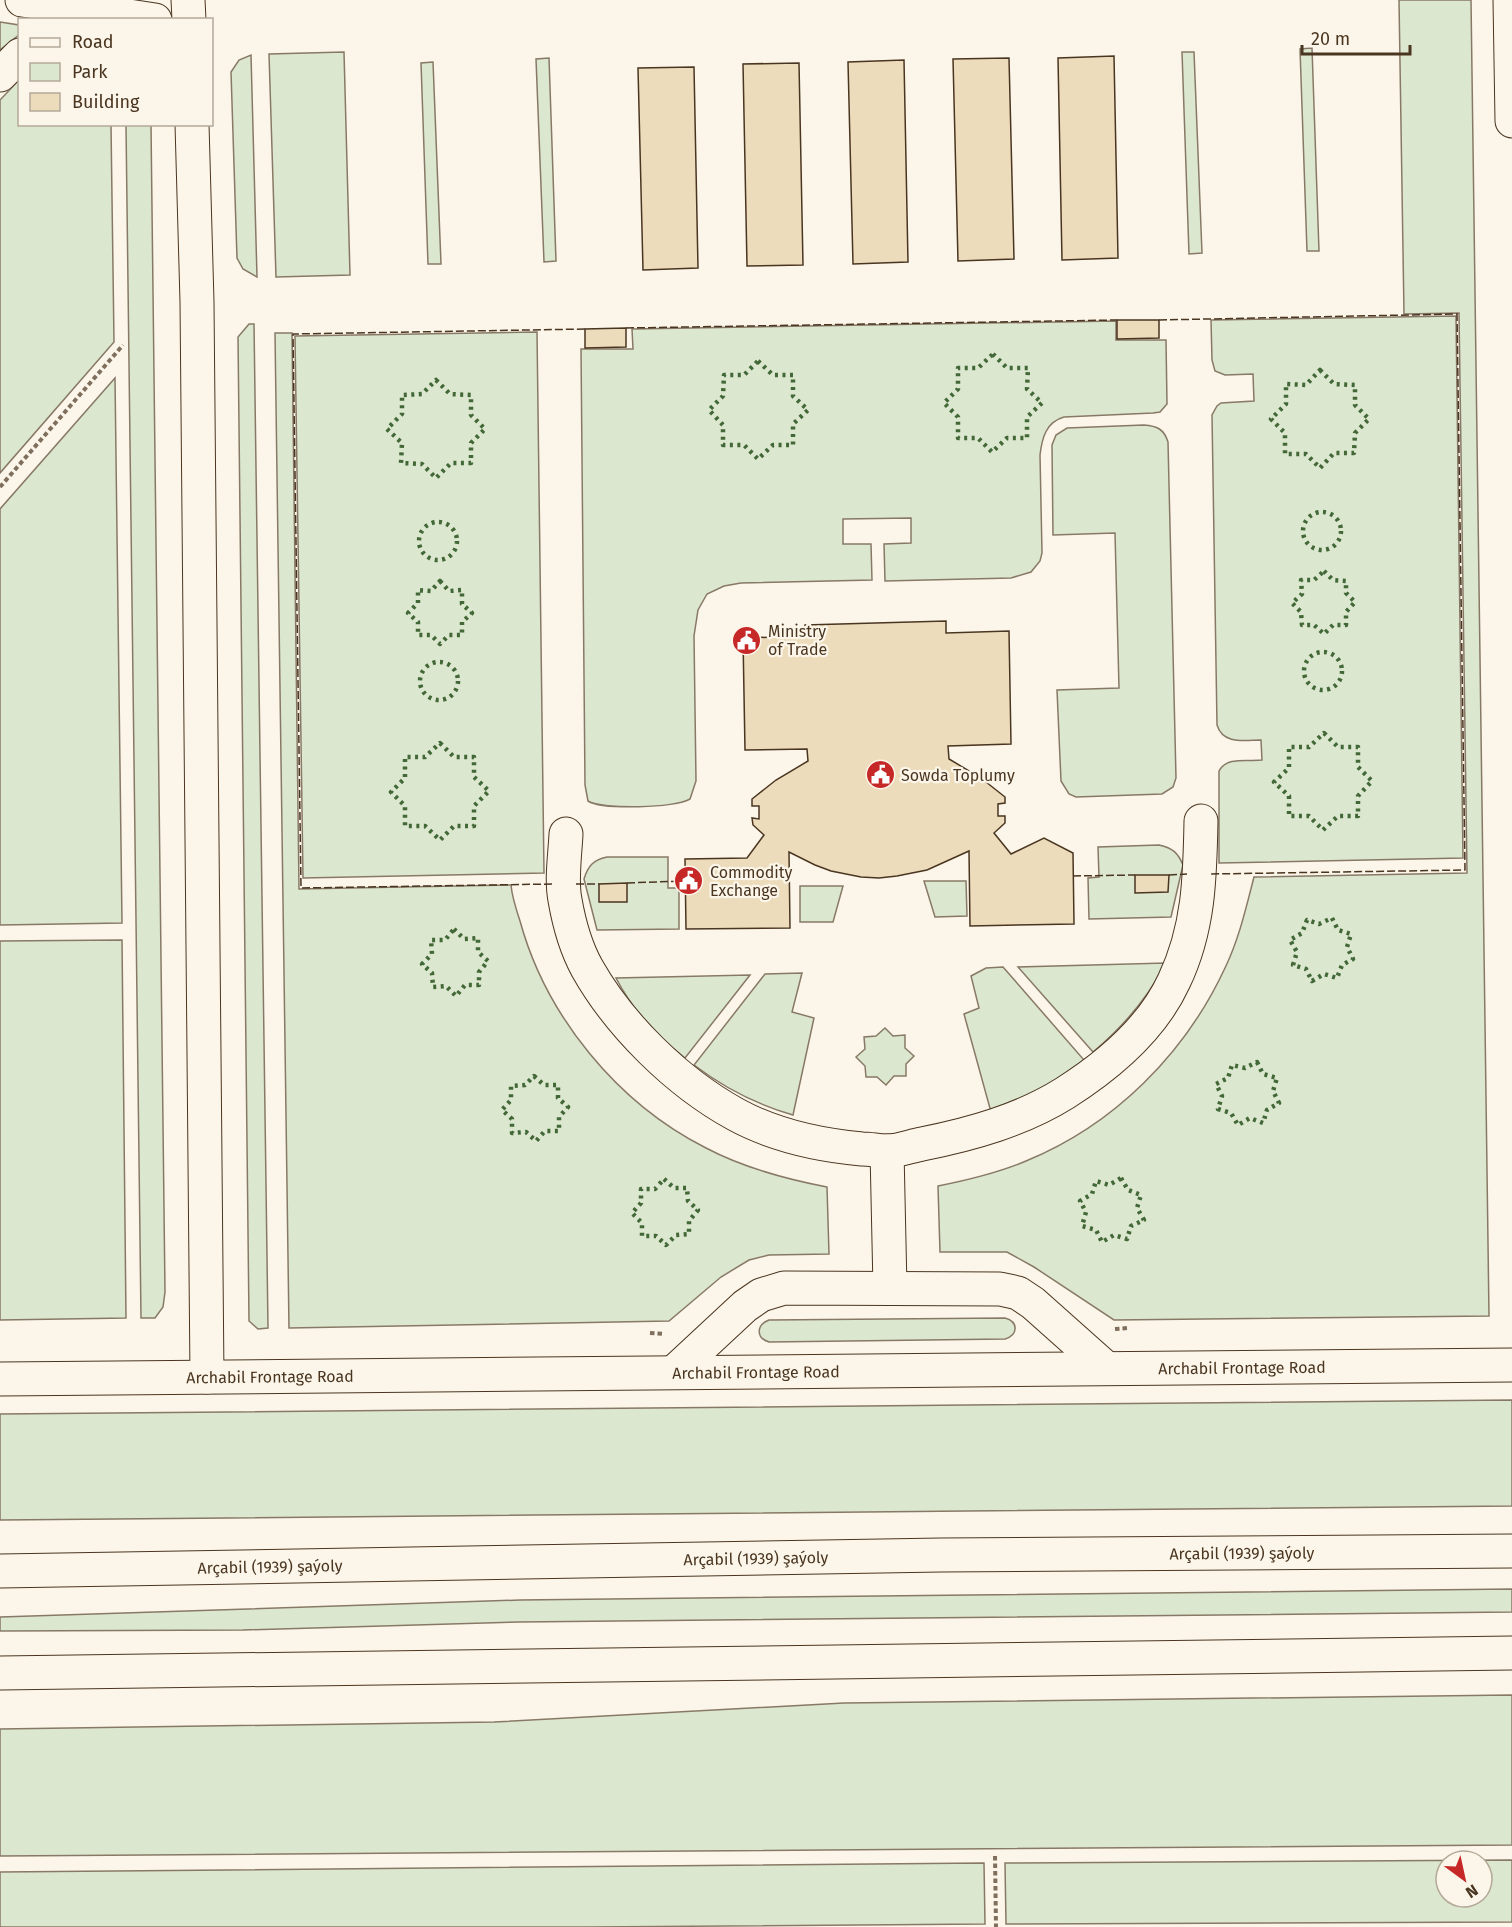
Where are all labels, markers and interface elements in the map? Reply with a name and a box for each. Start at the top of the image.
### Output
legend [18,18,213,126]
scale bar [1302,18,1410,56]
text: 20 m [1311,28,1350,50]
text: Road [72,31,114,53]
text: Park [72,61,108,83]
text: Building [72,91,140,113]
place label: Ministry of Trade [768,622,827,659]
public building icon: Ministry of Trade [731,624,763,656]
public building icon: Sowda Toplumy [864,759,896,791]
place label: Sowda Toplumy [901,766,1015,785]
place label: Commodity Exchange [710,863,793,900]
public building icon: Commodity Exchange [673,865,705,897]
street label: Archabil Frontage Road [1158,1357,1326,1378]
street label: Archabil Frontage Road [672,1362,840,1382]
street label: Archabil Frontage Road [186,1366,354,1387]
street label: Arçabil (1939) şaýoly [1169,1543,1315,1564]
street label: Arçabil (1939) şaýoly [683,1547,829,1570]
street label: Arçabil (1939) şaýoly [197,1556,343,1578]
north arrow [1434,1849,1494,1909]
text: N [1462,1880,1482,1902]

